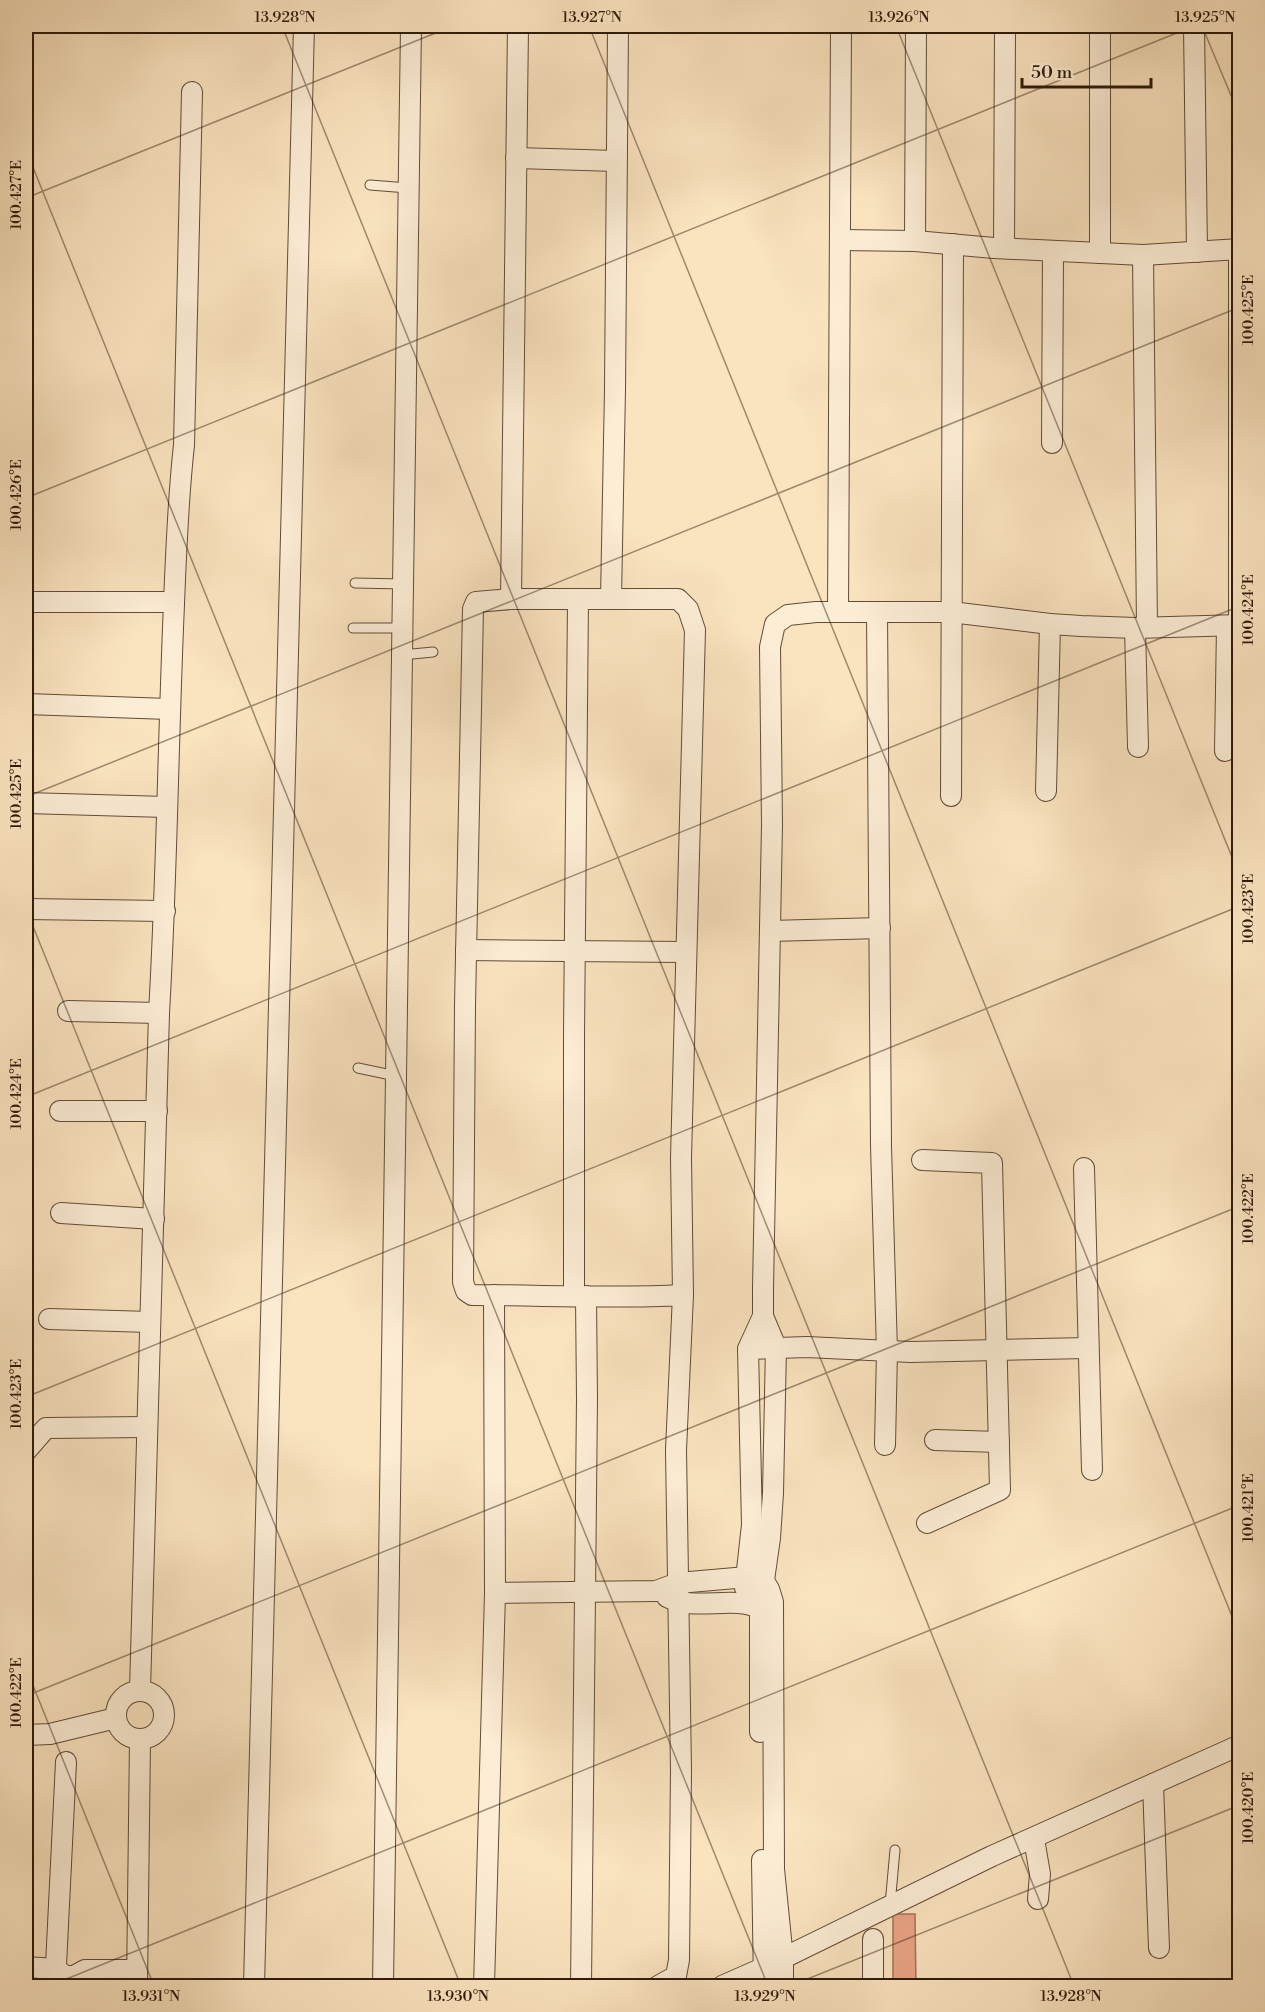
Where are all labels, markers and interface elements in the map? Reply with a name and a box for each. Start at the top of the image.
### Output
text: 13.928°N [254,8,316,27]
text: 13.927°N [562,8,622,27]
text: 13.926°N [868,8,930,27]
text: 13.925°N [1175,8,1235,27]
scale bar [1022,51,1151,89]
text: 50 m [1031,61,1073,84]
text: 100.427°E [7,160,26,230]
text: 100.425°E [1239,275,1258,345]
text: 100.426°E [7,459,26,531]
text: 100.424°E [1239,574,1258,646]
text: 100.425°E [7,759,26,829]
text: 100.423°E [1239,874,1258,944]
text: 100.424°E [7,1058,26,1130]
text: 100.422°E [1239,1173,1258,1245]
text: 100.423°E [7,1359,26,1429]
text: 100.421°E [1239,1473,1258,1543]
text: 100.422°E [7,1657,26,1729]
text: 100.420°E [1239,1772,1258,1844]
text: 13.931°N [122,1987,180,2006]
text: 13.930°N [427,1987,489,2006]
text: 13.929°N [734,1987,796,2006]
text: 13.928°N [1040,1987,1102,2006]

